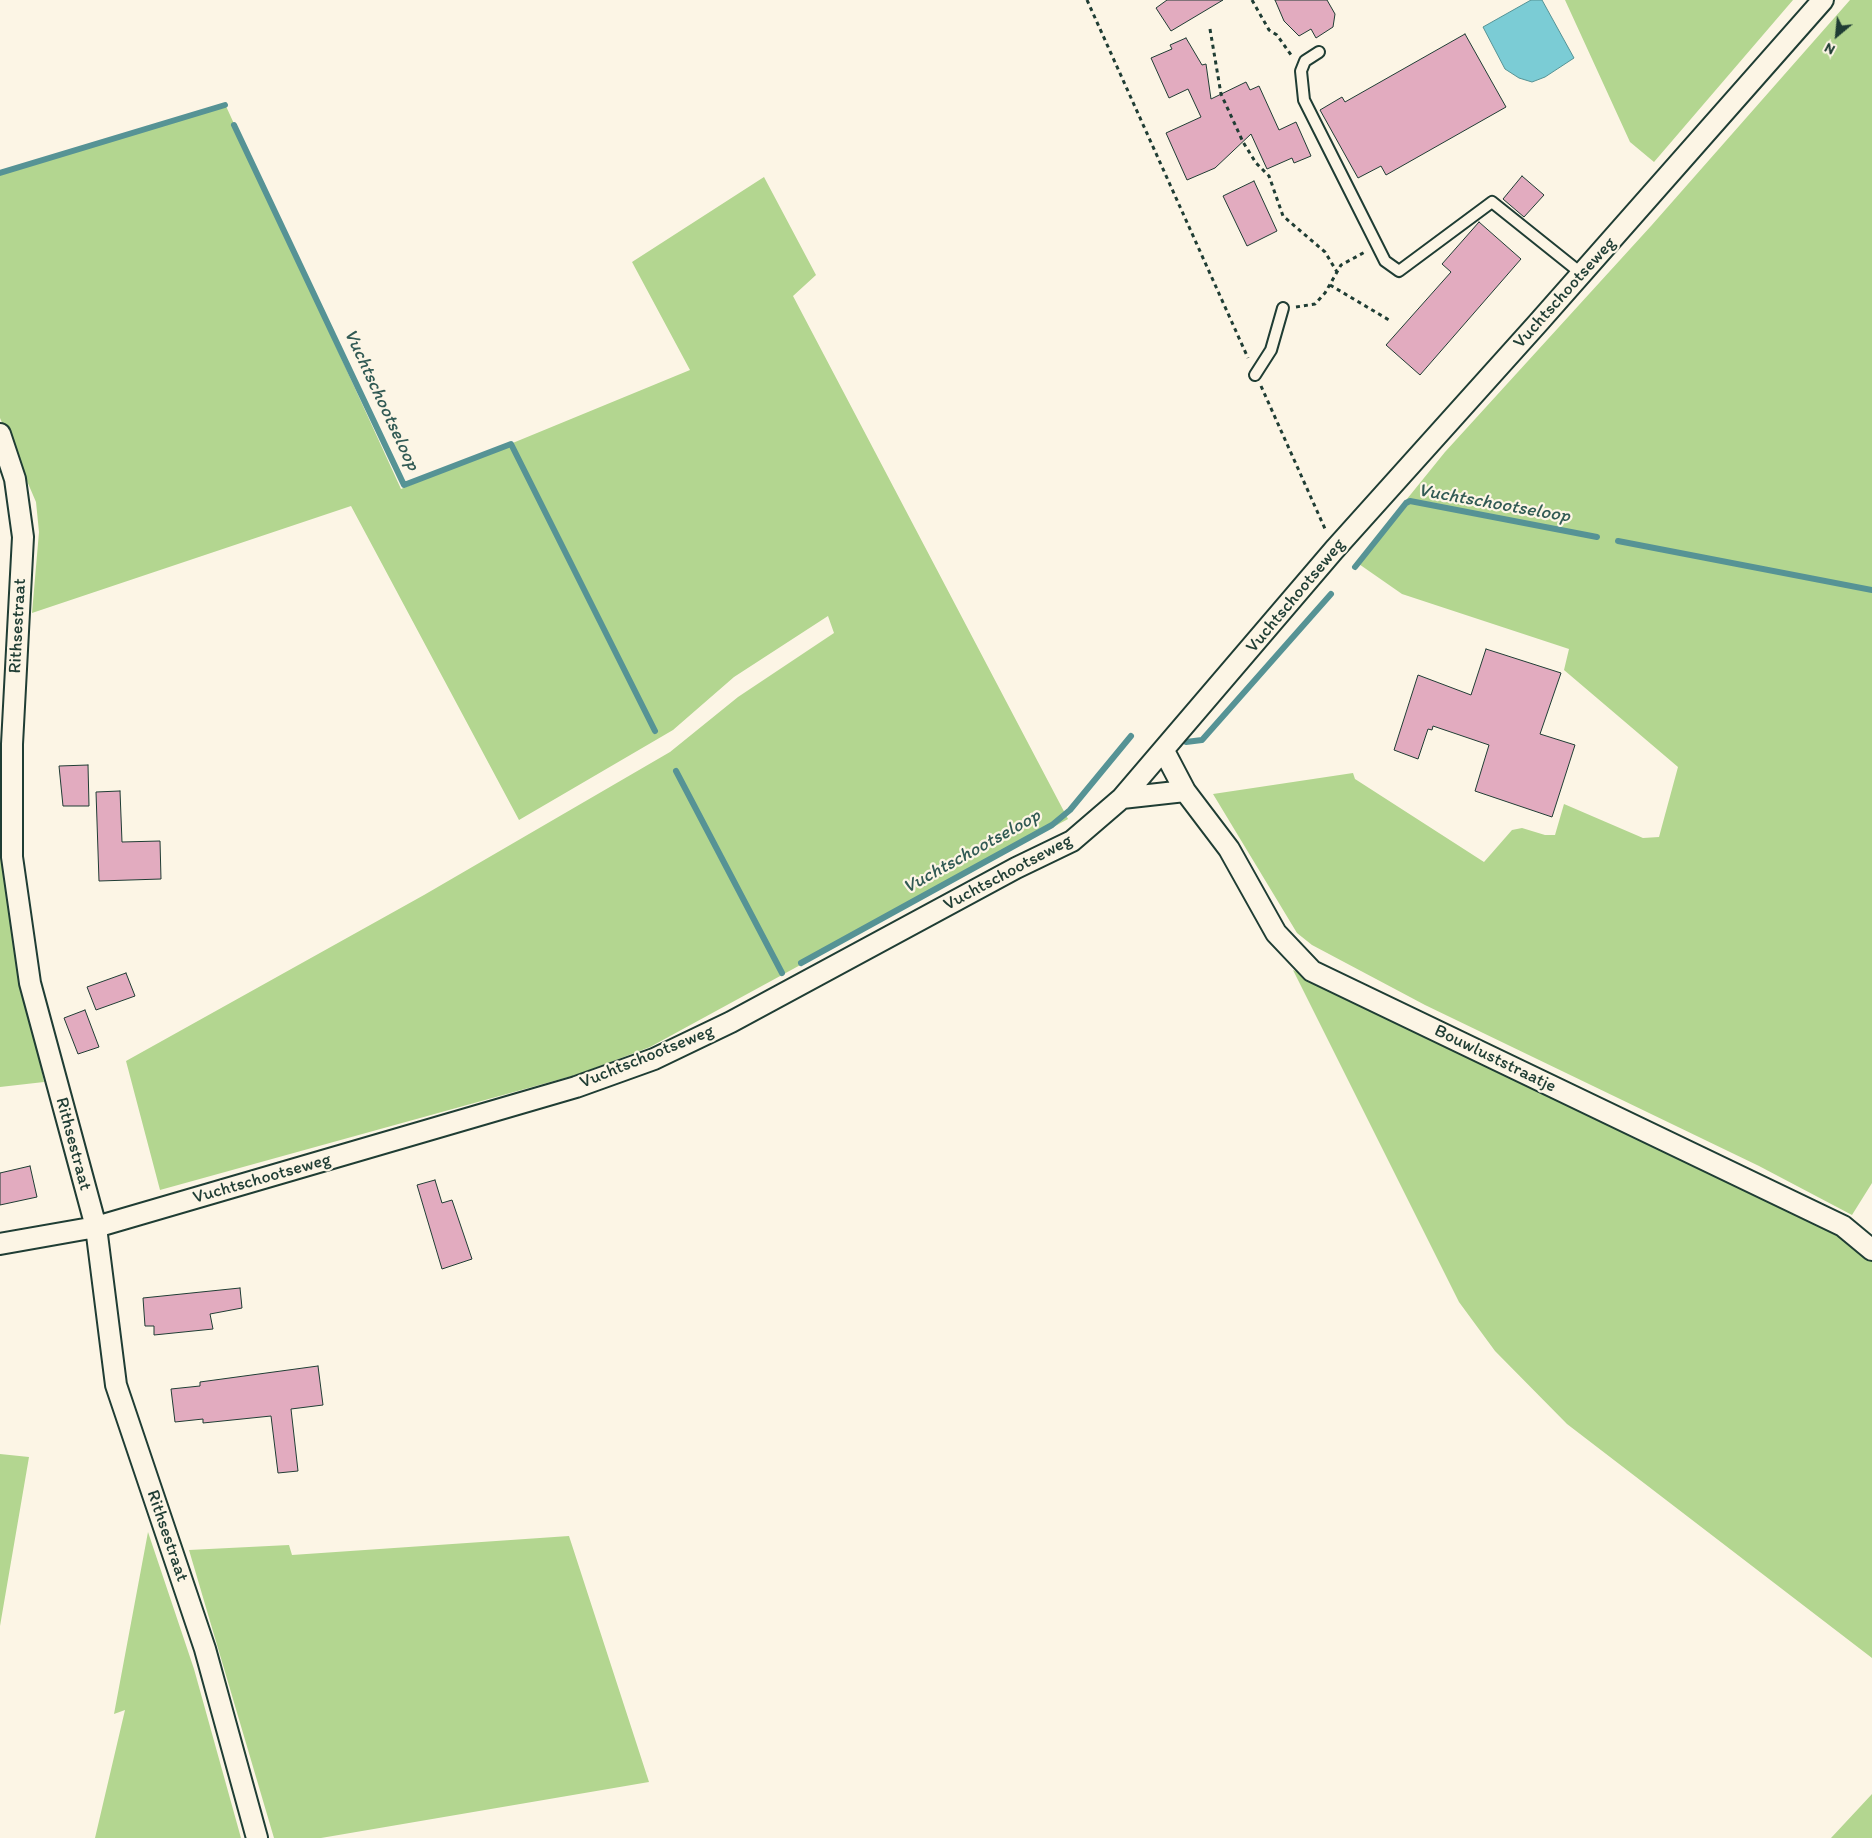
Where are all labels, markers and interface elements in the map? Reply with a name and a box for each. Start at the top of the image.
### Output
north arrow [1812,10,1862,60]
text: N [1822,39,1838,58]
street label: Vuchtschootseweg [1509,233,1621,353]
water label: Vuchtschootseloop [338,326,424,474]
water label: Vuchtschootseloop [1416,479,1572,529]
street label: Vuchtschootseweg [1242,534,1350,658]
street label: Rithsestraat [5,578,31,674]
water label: Vuchtschootseloop [899,805,1045,899]
street label: Vuchtschootseweg [940,830,1076,916]
street label: Vuchtschootseweg [577,1020,717,1094]
street label: Bouwluststraatje [1431,1020,1559,1098]
street label: Rithsestraat [50,1095,96,1193]
street label: Vuchtschootseweg [190,1149,334,1209]
street label: Rithsestraat [141,1487,193,1585]

